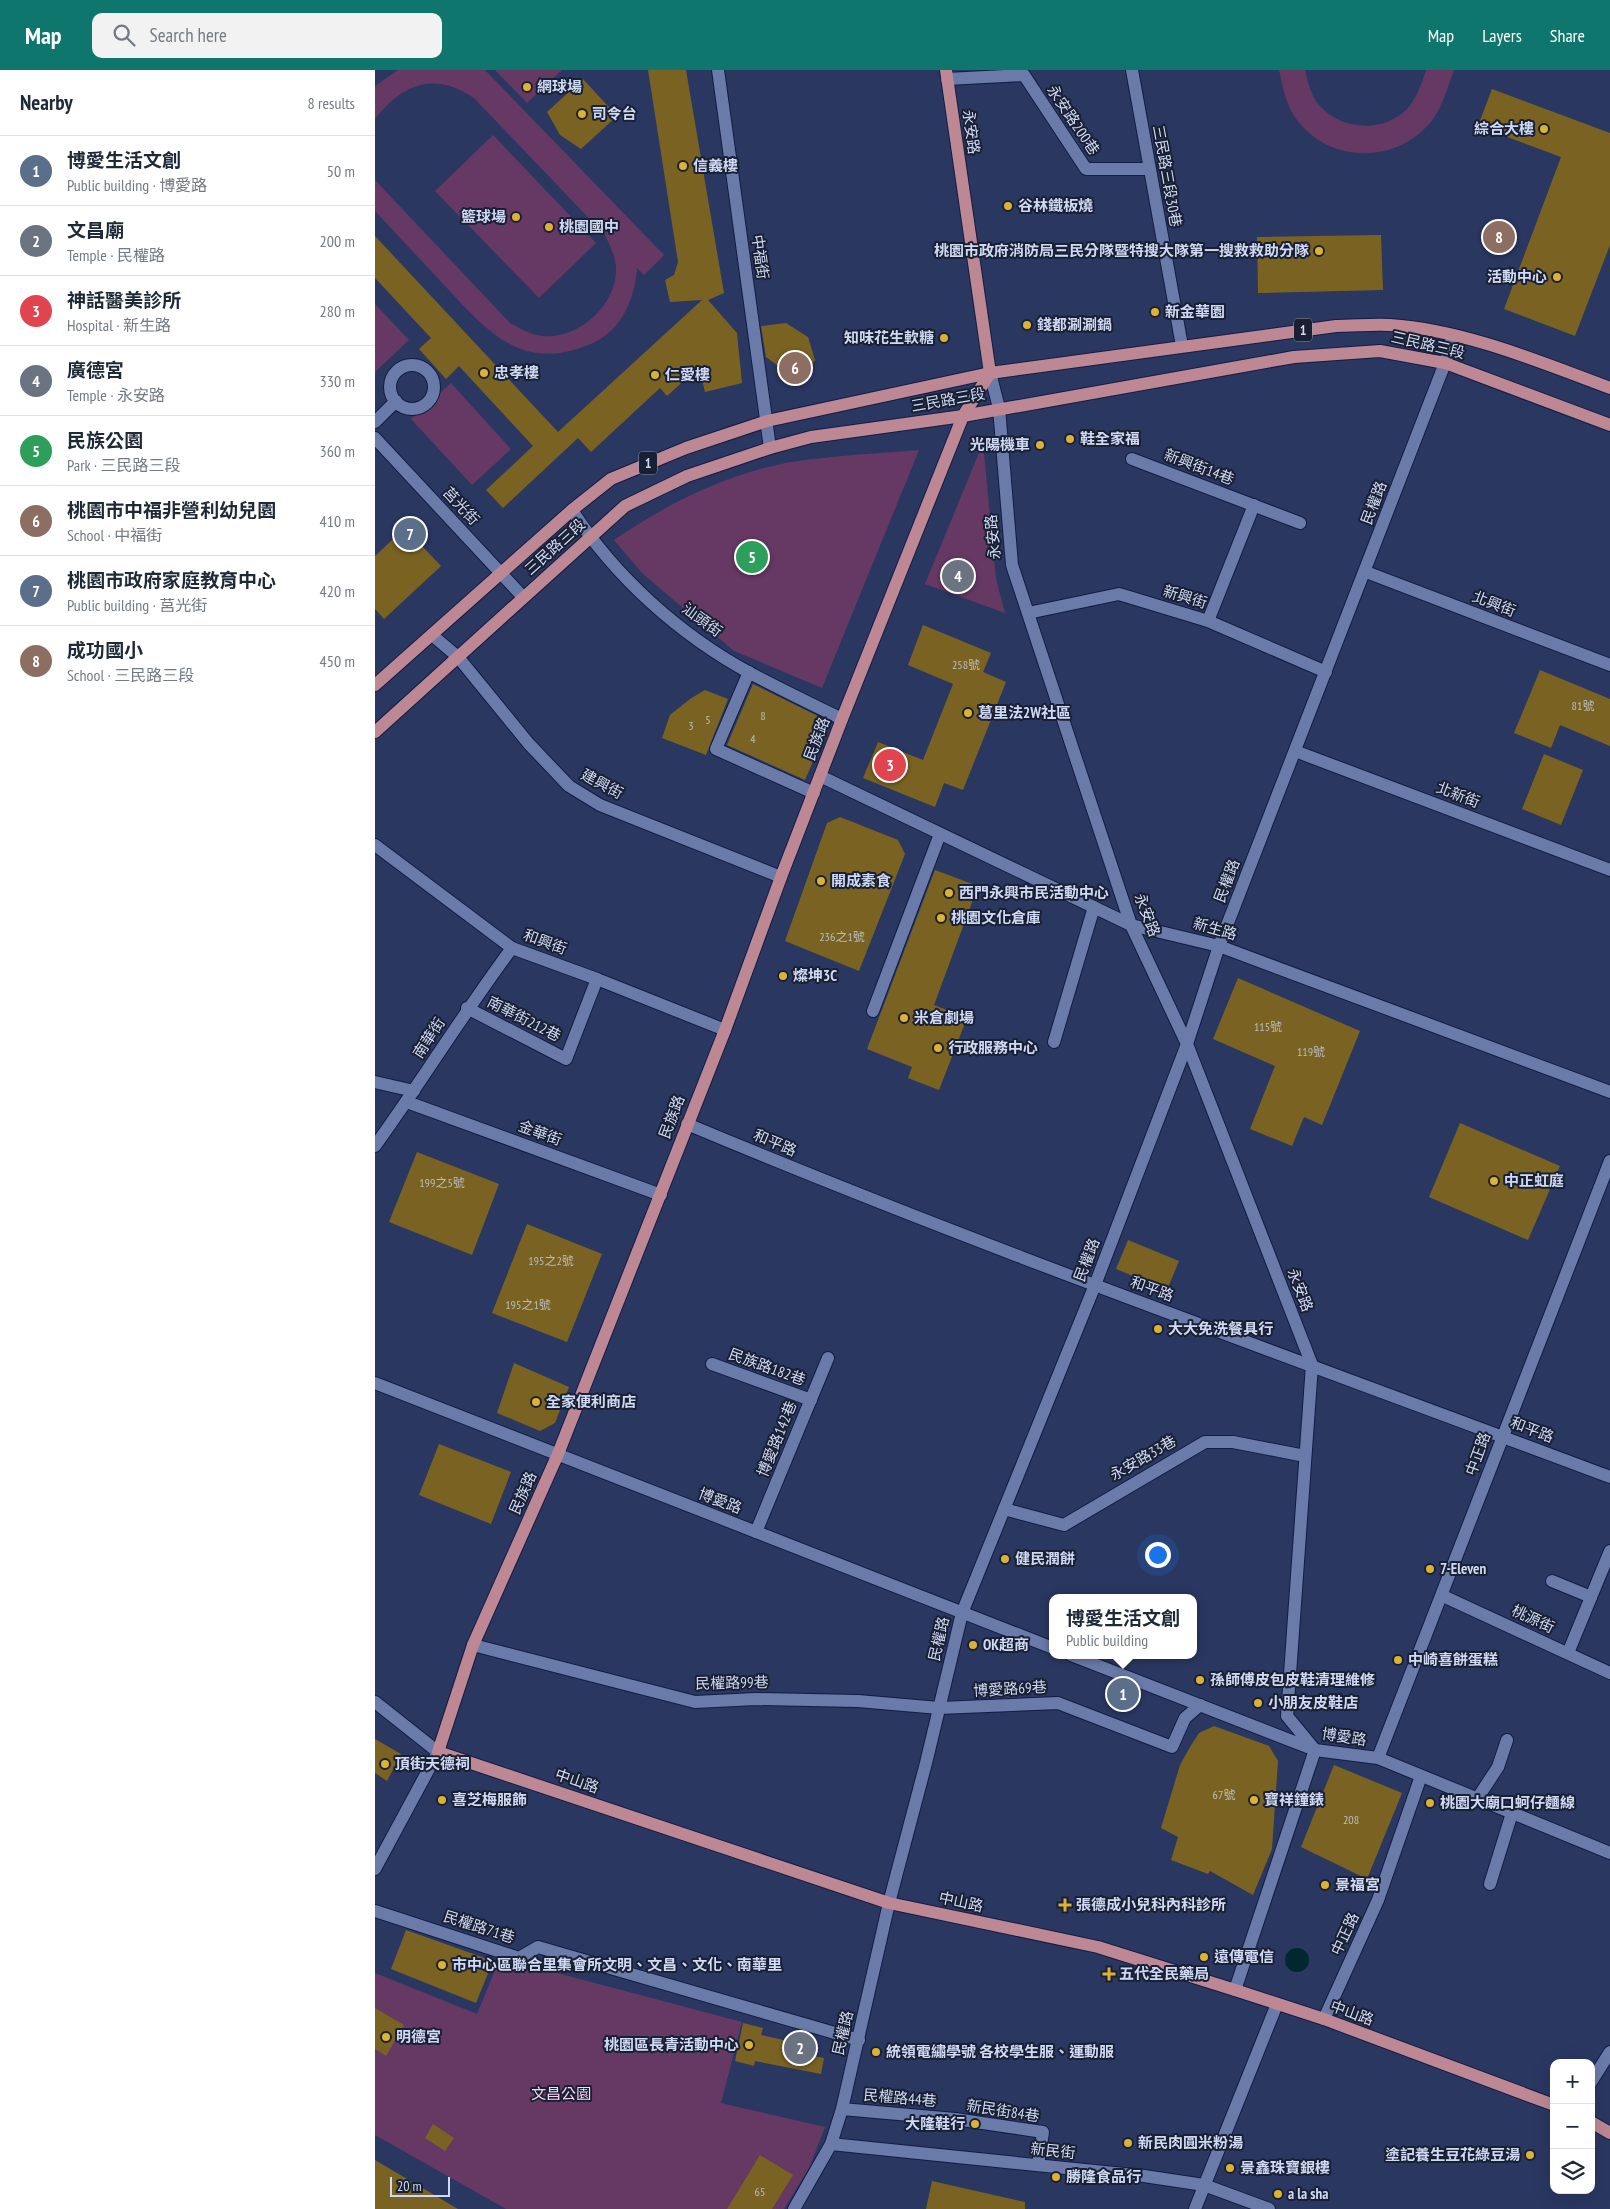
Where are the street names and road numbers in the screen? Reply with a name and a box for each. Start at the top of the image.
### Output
street label: 永安路200巷 [1043,81,1104,158]
street label: 永安路 [959,108,984,156]
street label: 三民路三段30巷 [1149,123,1186,229]
street label: 中福街 [748,233,773,281]
road number: 1 [1294,318,1312,342]
street label: 三民路三段 [1389,327,1467,362]
street label: 三民路三段 [909,384,987,415]
street label: 新興街14巷 [1161,444,1237,489]
road number: 1 [639,452,657,474]
street label: 民權路 [1357,478,1390,527]
street label: 莒光街 [439,483,484,529]
street label: 三民路三段 [520,514,589,579]
street label: 永安路 [981,514,1004,560]
street label: 新興街 [1161,581,1209,612]
street label: 北興街 [1470,587,1519,620]
street label: 汕頭街 [679,599,726,641]
street label: 民族路 [800,714,833,763]
street label: 建興街 [578,765,627,803]
street label: 北新街 [1434,778,1483,811]
street label: 民權路 [1210,856,1243,905]
street label: 永安路 [1131,890,1164,939]
street label: 新生路 [1191,913,1239,944]
street label: 和興街 [521,925,570,958]
street label: 南華街212巷 [484,992,564,1045]
street label: 南華街 [408,1014,449,1062]
street label: 民族路 [655,1092,688,1141]
street label: 金華街 [516,1116,565,1149]
street label: 和平路 [751,1125,800,1160]
street label: 民權路 [1070,1235,1103,1284]
street label: 永安路 [1284,1265,1317,1314]
street label: 和平路 [1128,1272,1177,1305]
street label: 民族路182巷 [726,1344,808,1389]
street label: 博愛路142巷 [753,1398,800,1480]
street label: 和平路 [1508,1413,1557,1446]
street label: 中正路 [1461,1429,1494,1478]
street label: 永安路33巷 [1106,1431,1179,1484]
street label: 民族路 [505,1468,540,1517]
street label: 博愛路 [696,1484,745,1517]
street label: 桃源街 [1509,1600,1558,1637]
street label: 民權路 [924,1615,953,1663]
street label: 民權路99巷 [695,1672,769,1693]
street label: 博愛路69巷 [973,1677,1047,1700]
street label: 博愛路 [1320,1724,1368,1749]
street label: 中山路 [553,1764,602,1797]
street label: 中山路 [937,1888,985,1915]
street label: 民權路71巷 [441,1906,517,1947]
street label: 中正路 [1326,1909,1363,1958]
street label: 中山路 [1328,1996,1377,2029]
street label: 民權路 [828,2009,857,2057]
street label: 民權路44巷 [863,2085,937,2110]
street label: 新民街84巷 [965,2095,1041,2126]
street label: 新民街 [1030,2139,1076,2162]

